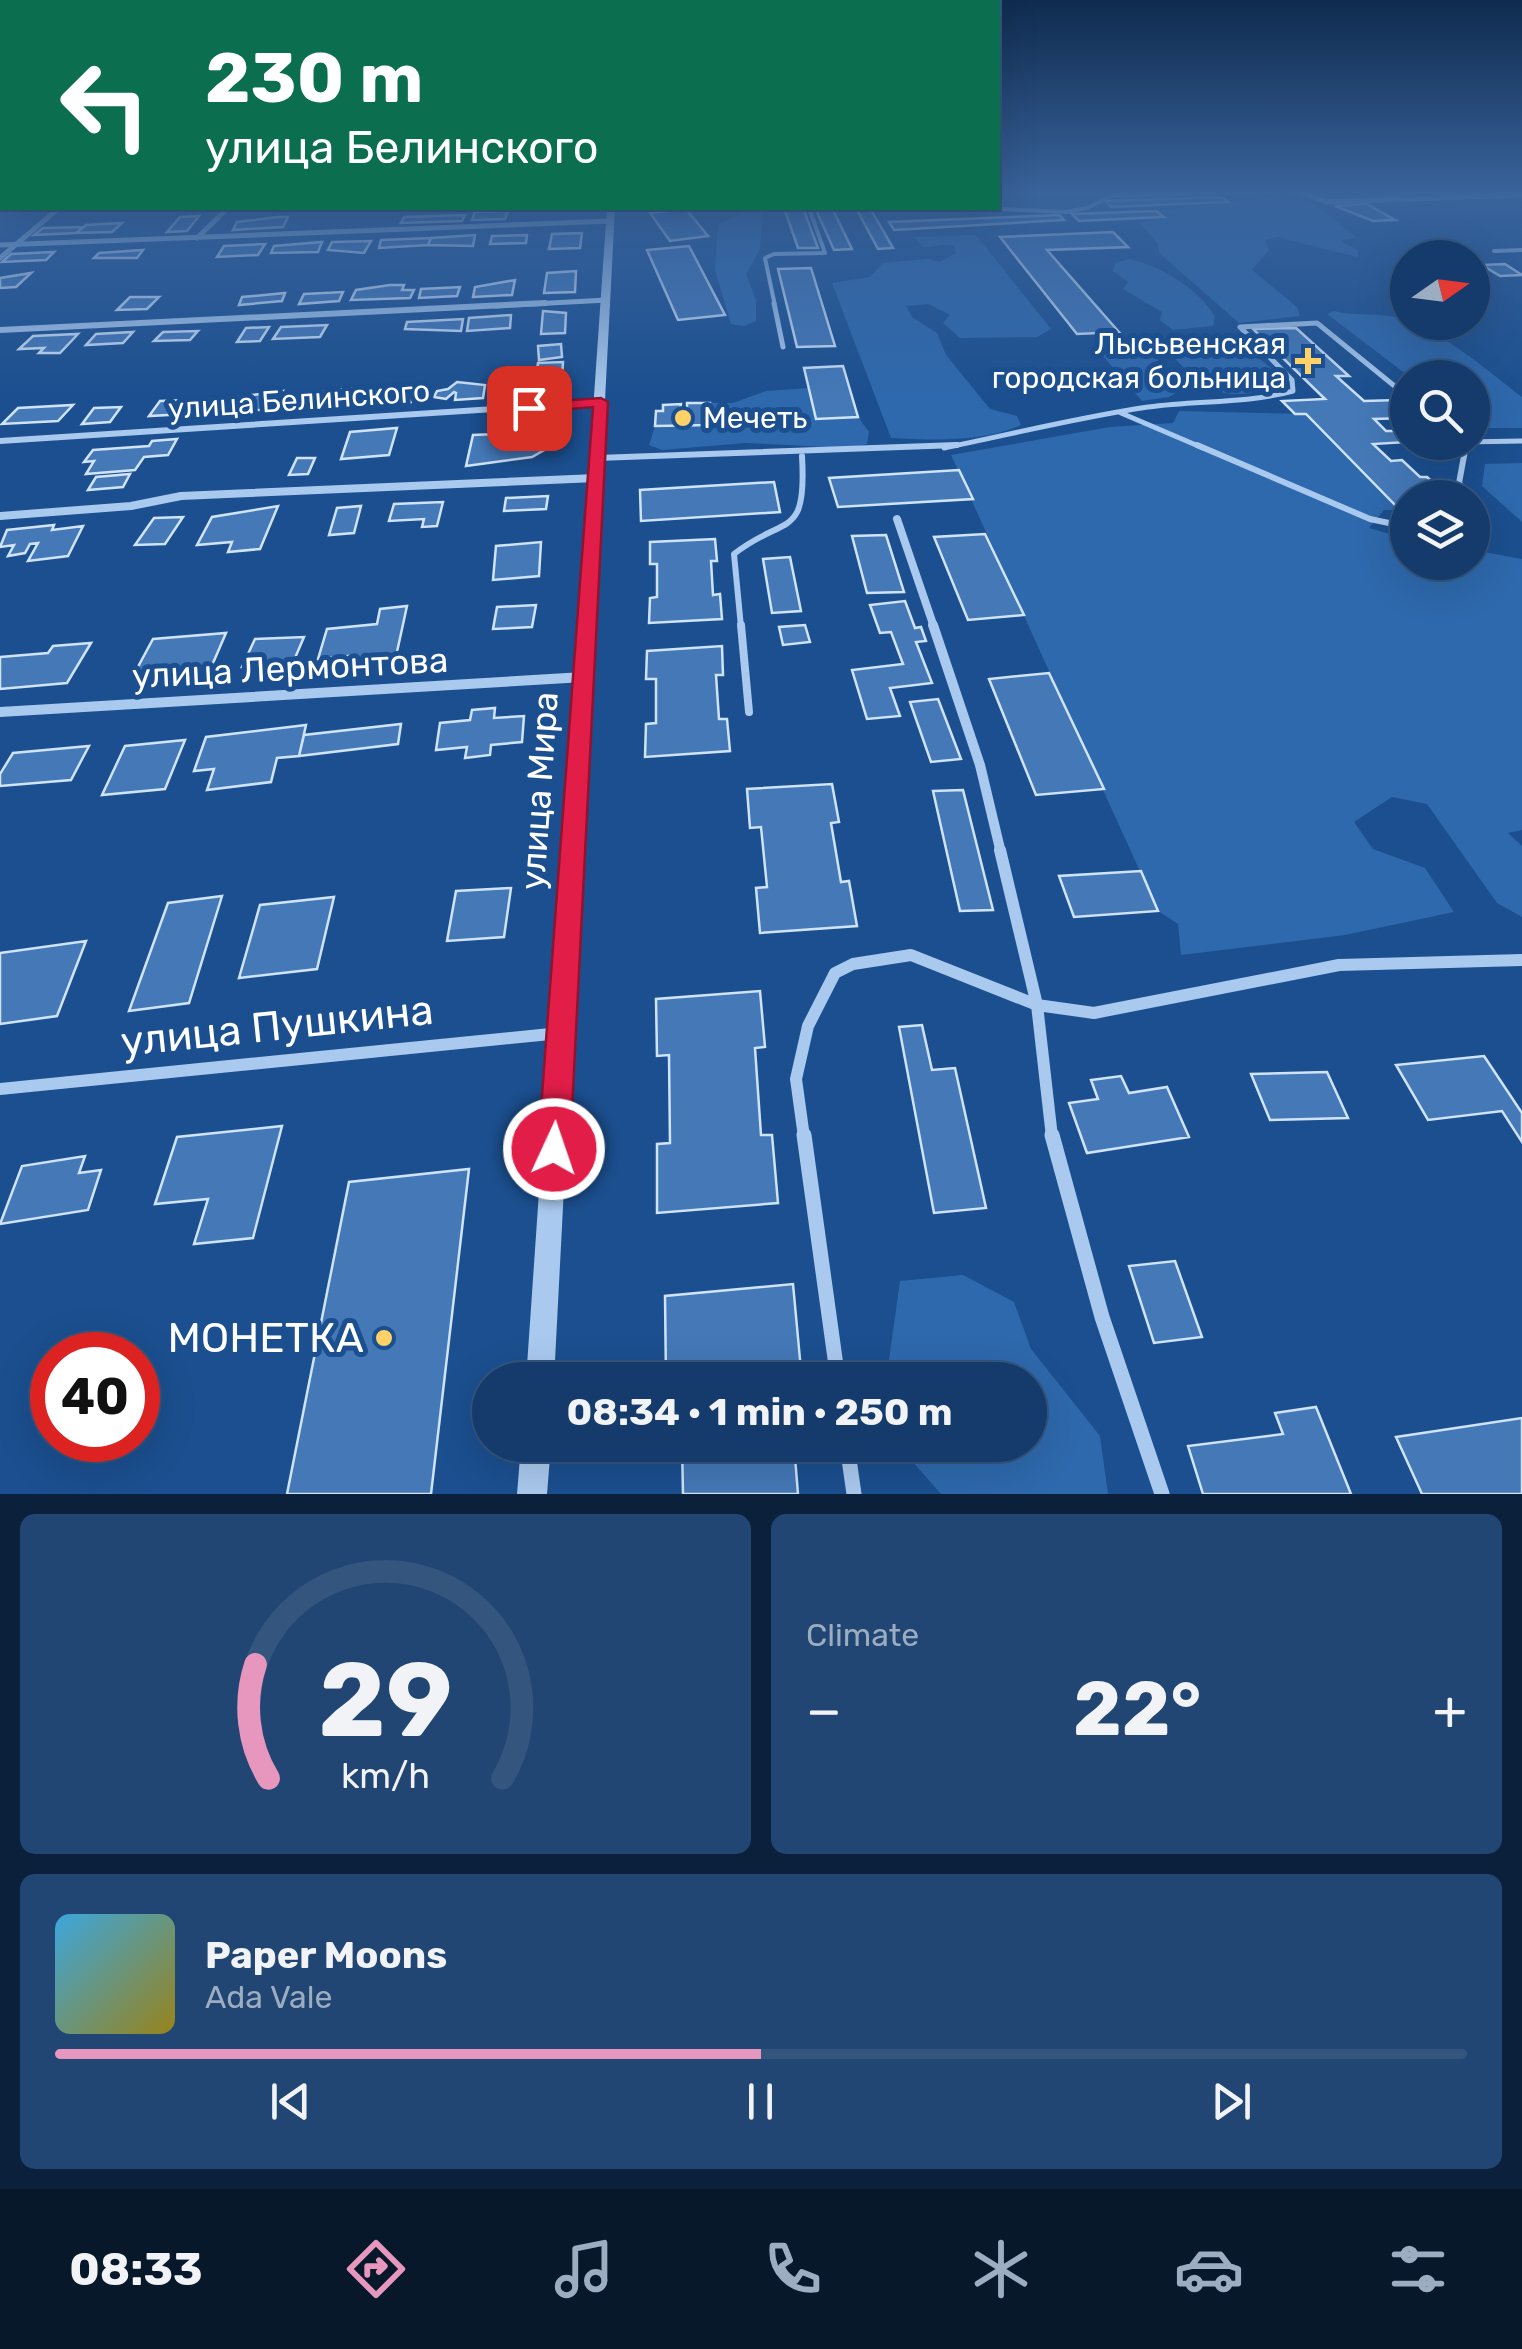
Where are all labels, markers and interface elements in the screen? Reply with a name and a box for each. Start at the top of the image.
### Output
text: 230 m [205,37,423,120]
icon: left [40,40,170,170]
text: улица Белинского [205,121,599,174]
north arrow [1390,240,1490,340]
map controls [1390,240,1490,580]
place label: Лысьвенская городская больница [992,326,1286,396]
marker: Лысьвенская городская больница [1295,348,1321,374]
button: search [1390,360,1490,460]
pin [487,366,572,451]
street label: улица Белинского [167,373,431,427]
icon: arrive [502,381,557,436]
place label: Мечеть [703,400,807,436]
marker: Мечеть [672,407,694,429]
button: layers [1390,480,1490,580]
street label: улица Лермонтова [131,639,449,697]
street label: улица Мира [511,691,567,891]
street label: улица Пушкина [118,985,436,1067]
position arrow [502,1097,606,1201]
place label: МОНЕТКА [167,1313,364,1363]
marker: МОНЕТКА [373,1327,395,1349]
speed limit sign: 40 [30,1332,160,1462]
text: 08:34 · 1 min · 250 m [566,1389,953,1435]
text: Climate [806,1616,919,1654]
text: 29 [318,1639,453,1762]
text: 22° [1073,1665,1201,1754]
text: − [806,1678,842,1743]
text: + [1433,1678,1467,1743]
text: km/h [341,1755,430,1797]
text: Paper Moons [205,1932,447,1978]
text: Ada Vale [205,1978,332,2016]
icon: previous [263,2074,318,2129]
icon: pause [733,2074,788,2129]
icon: next [1204,2074,1259,2129]
icon: directions [341,2234,411,2304]
icon: music [549,2234,619,2304]
icon: phone [758,2234,828,2304]
icon: climate [966,2234,1036,2304]
icon: car [1174,2234,1244,2304]
icon: filters [1383,2234,1453,2304]
text: 08:33 [69,2243,203,2296]

